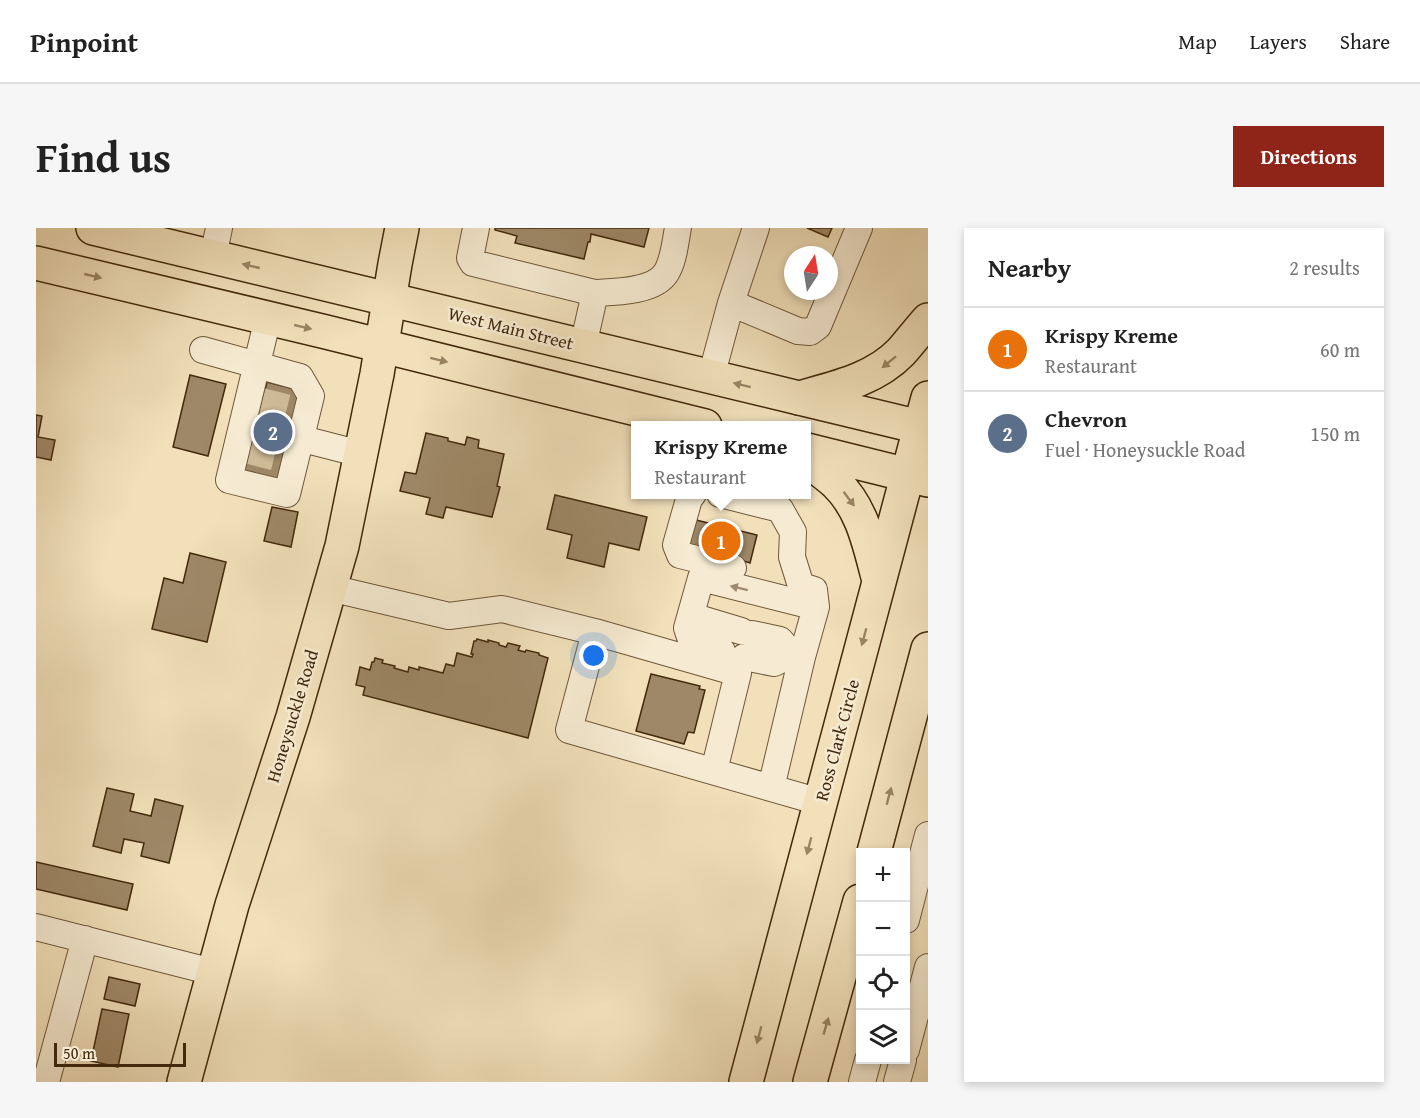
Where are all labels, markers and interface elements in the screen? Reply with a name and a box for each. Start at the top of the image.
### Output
text: Pinpoint [30,21,138,62]
text: Map [1178,26,1217,57]
text: Layers [1250,26,1307,57]
text: Share [1340,26,1390,57]
text: Find us [36,126,171,187]
button: Directions [1233,126,1384,187]
north arrow [784,246,838,300]
text: Nearby [988,248,1071,287]
text: 2 results [1289,253,1360,282]
one-way arrow [241,260,260,270]
one-way arrow [84,272,102,282]
street label: West Main Street [445,299,577,357]
text: Krispy Kreme [1045,319,1178,351]
one-way arrow [294,322,312,332]
text: 1 [1002,335,1013,364]
text: 60 m [1320,335,1360,364]
text: Restaurant [1045,351,1137,380]
one-way arrow [429,355,448,365]
one-way arrow [881,356,896,368]
one-way arrow [733,379,751,389]
text: Chevron [1045,403,1127,435]
pin: 2 [254,410,292,454]
text: 2 [1002,419,1013,448]
text: 150 m [1310,419,1360,448]
popup [631,421,811,499]
text: Krispy Kreme [654,430,788,462]
text: Fuel · Honeysuckle Road [1045,435,1246,464]
text: Restaurant [654,462,746,491]
one-way arrow [843,491,855,507]
pin: 1 [702,518,740,564]
one-way arrow [730,582,748,592]
one-way arrow [859,629,868,647]
your location [579,641,608,670]
street label: Honeysuckle Road [259,646,325,786]
street label: Ross Clark Circle [808,676,866,804]
one-way arrow [884,787,894,805]
one-way arrow [803,837,813,855]
map controls [856,848,910,1064]
button: + [856,848,910,902]
button: − [856,902,910,956]
button: locate [856,956,910,1010]
button: layers [856,1010,910,1064]
one-way arrow [822,1017,831,1035]
one-way arrow [754,1026,763,1044]
scale bar [54,1040,186,1068]
text: 50 m [63,1041,95,1065]

